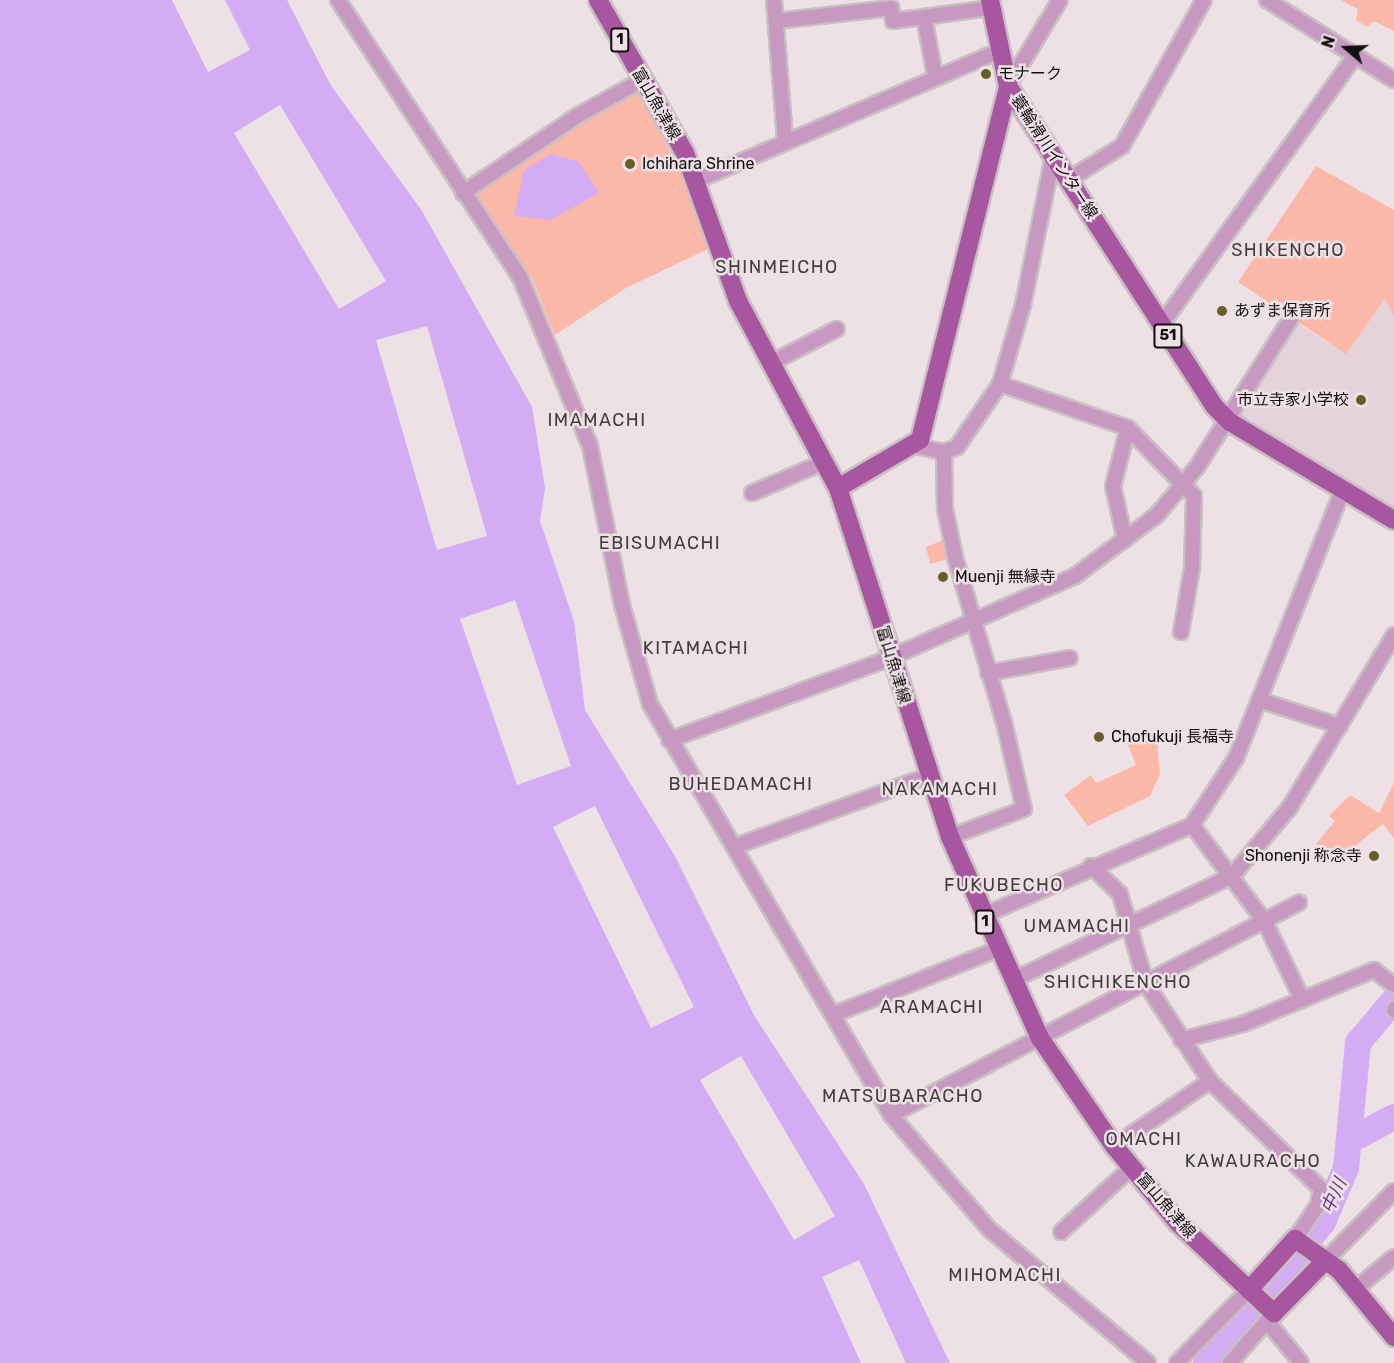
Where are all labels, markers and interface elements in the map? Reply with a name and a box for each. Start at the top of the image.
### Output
north arrow [1316,18,1376,78]
road number: 1 [610,28,630,52]
text: N [1318,33,1339,51]
place label: モナーク [998,64,1062,84]
street label: 富山魚津線 [628,65,684,143]
marker: モナーク [979,67,993,81]
street label: 蓑輪滑川インター線 [1007,91,1101,223]
place label: Ichihara Shrine [642,154,754,174]
marker: Ichihara Shrine [623,157,637,171]
district label: SHIKENCHO [1231,239,1345,261]
district label: SHINMEICHO [715,256,839,278]
place label: あずま保育所 [1234,301,1330,321]
marker: あずま保育所 [1215,304,1229,318]
road number: 51 [1153,324,1183,348]
place label: 市立寺家小学校 [1237,390,1349,410]
marker: 市立寺家小学校 [1354,393,1368,407]
district label: IMAMACHI [547,409,647,431]
district label: EBISUMACHI [599,532,721,554]
place label: Muenji 無縁寺 [955,567,1056,587]
marker: Muenji 無縁寺 [936,570,950,584]
street label: 富山魚津線 [872,624,914,706]
district label: KITAMACHI [643,637,749,659]
place label: Chofukuji 長福寺 [1111,727,1234,747]
marker: Chofukuji 長福寺 [1092,730,1106,744]
district label: BUHEDAMACHI [668,773,814,795]
district label: NAKAMACHI [882,778,998,800]
place label: Shonenji 称念寺 [1245,846,1362,866]
marker: Shonenji 称念寺 [1367,849,1381,863]
district label: FUKUBECHO [944,874,1064,896]
road number: 1 [974,910,996,934]
district label: UMAMACHI [1024,915,1130,937]
district label: SHICHIKENCHO [1044,971,1192,993]
district label: ARAMACHI [880,996,984,1018]
district label: MATSUBARACHO [822,1085,984,1107]
district label: OMACHI [1105,1128,1183,1150]
district label: KAWAURACHO [1185,1150,1321,1172]
street label: 富山魚津線 [1133,1170,1199,1242]
water label: 中川 [1317,1175,1351,1217]
district label: MIHOMACHI [948,1264,1062,1286]

